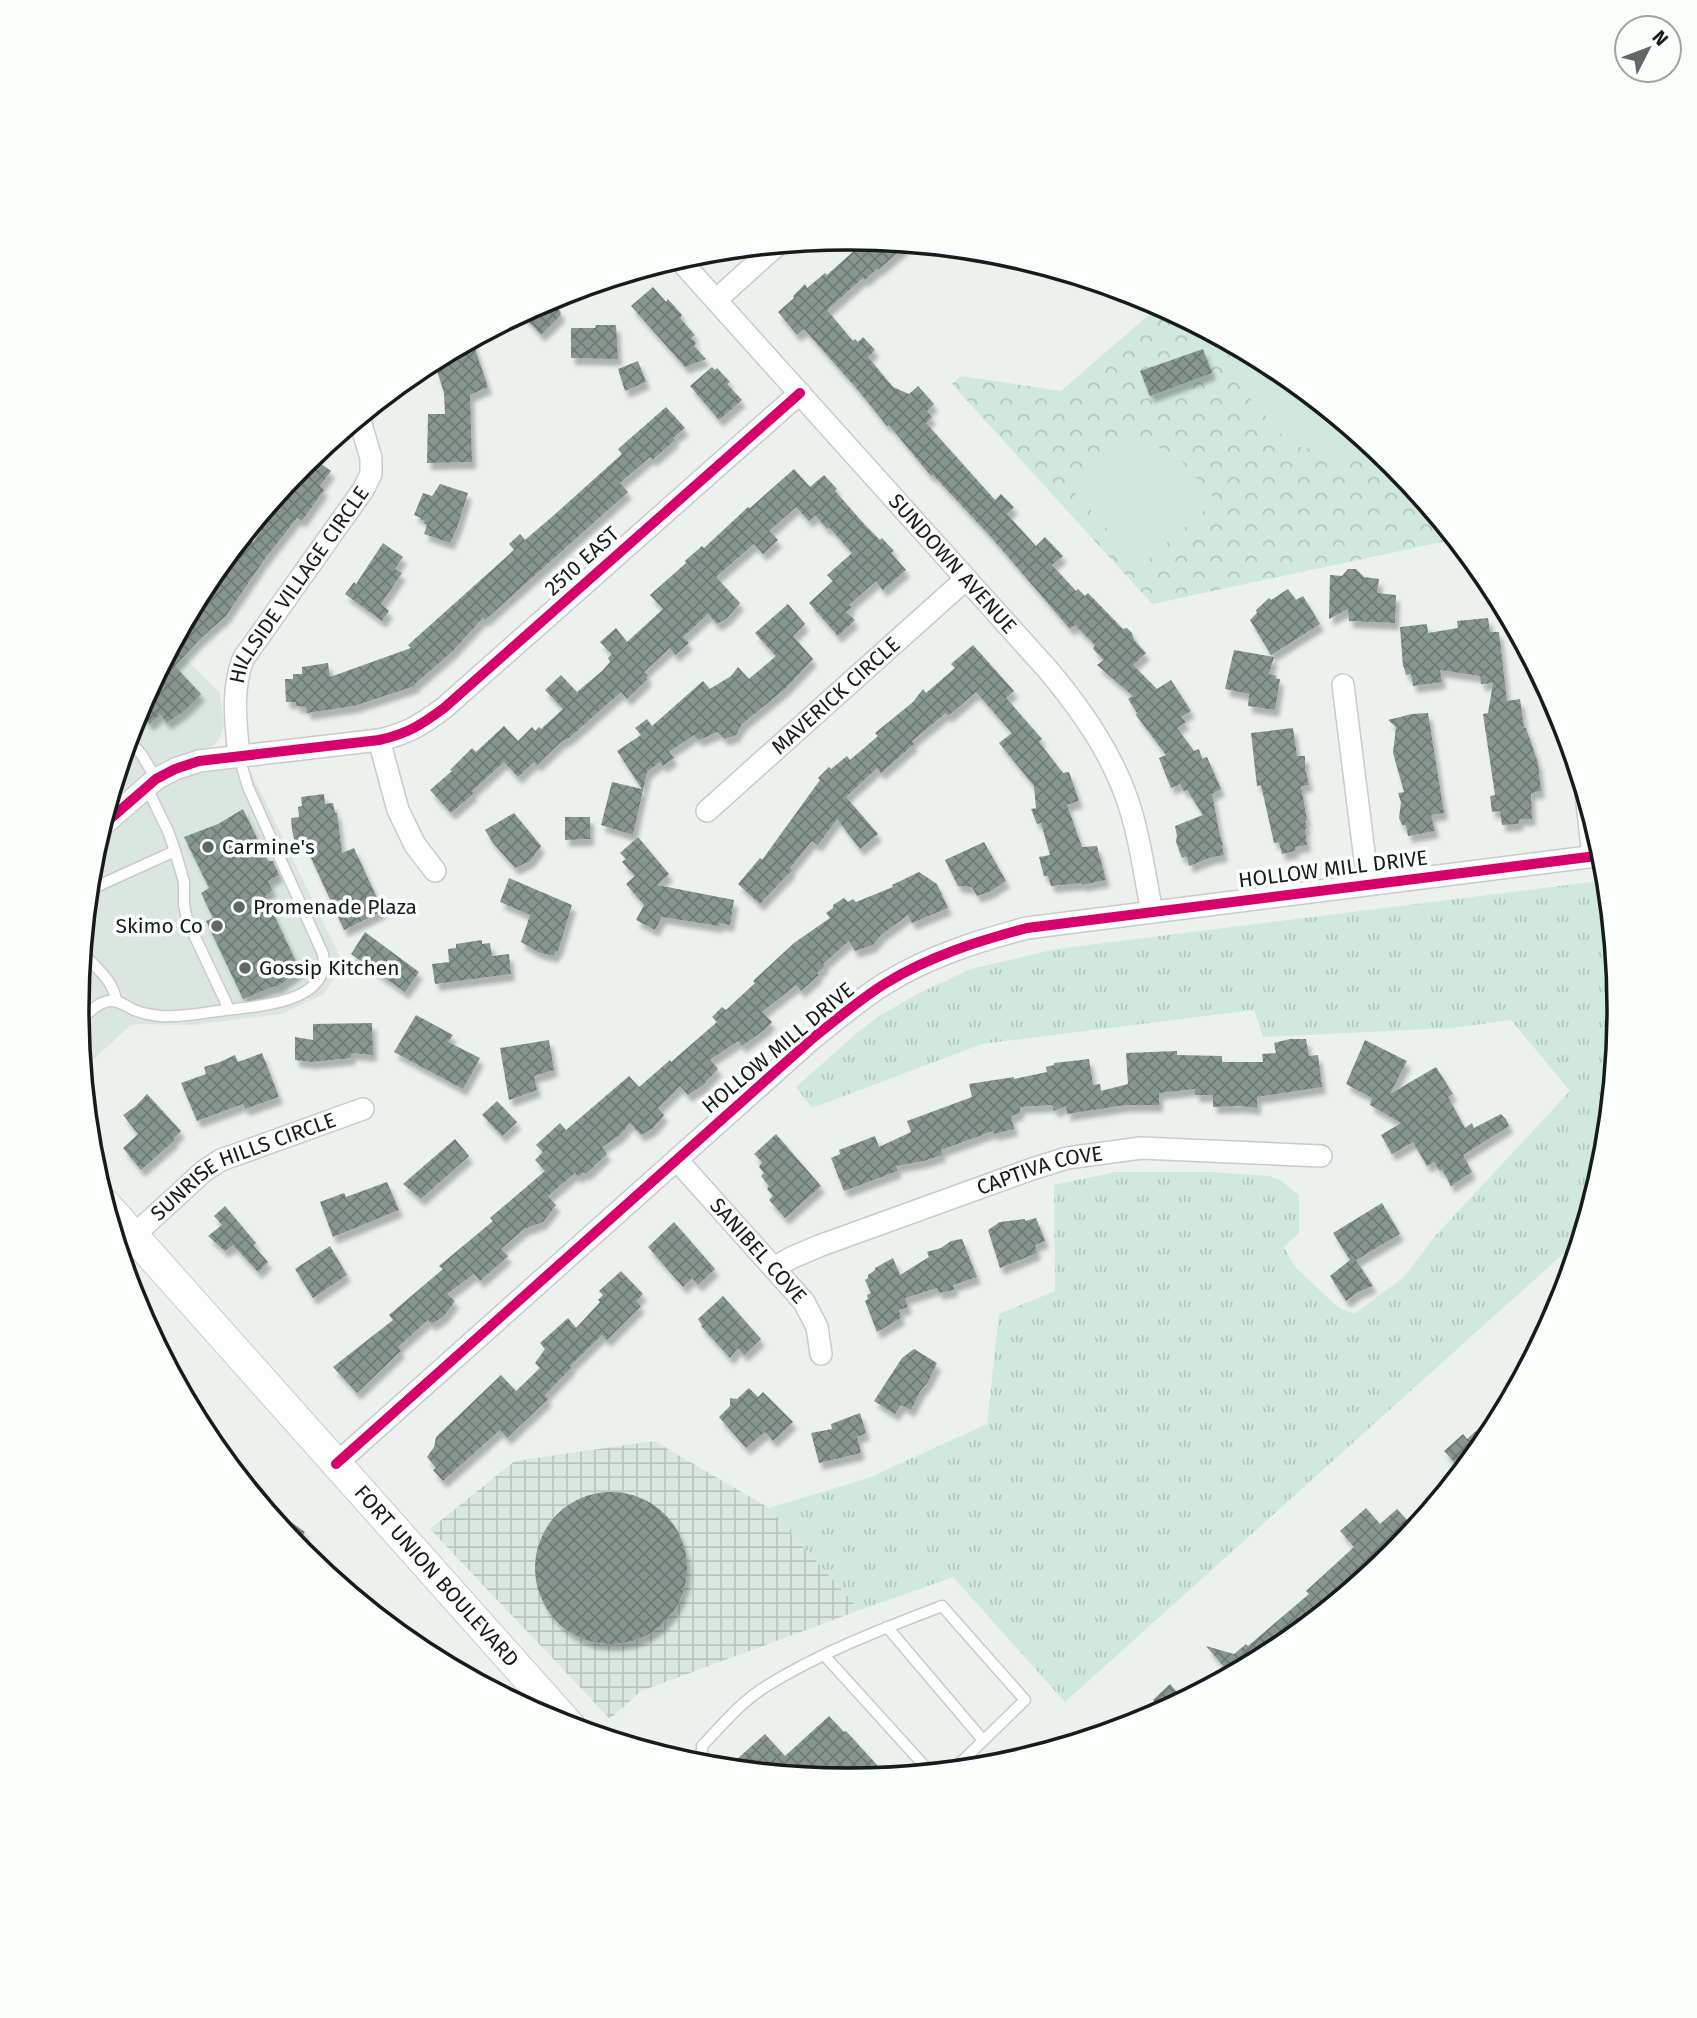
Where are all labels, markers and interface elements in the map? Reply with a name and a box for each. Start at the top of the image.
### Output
north arrow [1613,14,1683,84]
text: N [1647,26,1673,50]
street label: HILLSIDE VILLAGE CIRCLE [224,481,375,686]
street label: SUNDOWN AVENUE [883,488,1022,639]
street label: 2510 EAST [539,521,625,601]
street label: MAVERICK CIRCLE [766,631,905,760]
place label: Carmine's [222,834,315,860]
marker: Carmine's [200,839,216,855]
street label: HOLLOW MILL DRIVE [1237,844,1429,894]
place label: Promenade Plaza [253,894,417,920]
marker: Promenade Plaza [231,899,247,915]
place label: Skimo Co [115,913,203,939]
marker: Skimo Co [209,918,225,934]
place label: Gossip Kitchen [259,955,400,981]
marker: Gossip Kitchen [237,960,253,976]
street label: HOLLOW MILL DRIVE [697,977,859,1119]
street label: SUNRISE HILLS CIRCLE [145,1107,339,1226]
street label: CAPTIVA COVE [973,1140,1104,1201]
street label: SANIBEL COVE [704,1193,812,1309]
street label: FORT UNION BOULEVARD [349,1480,524,1672]

